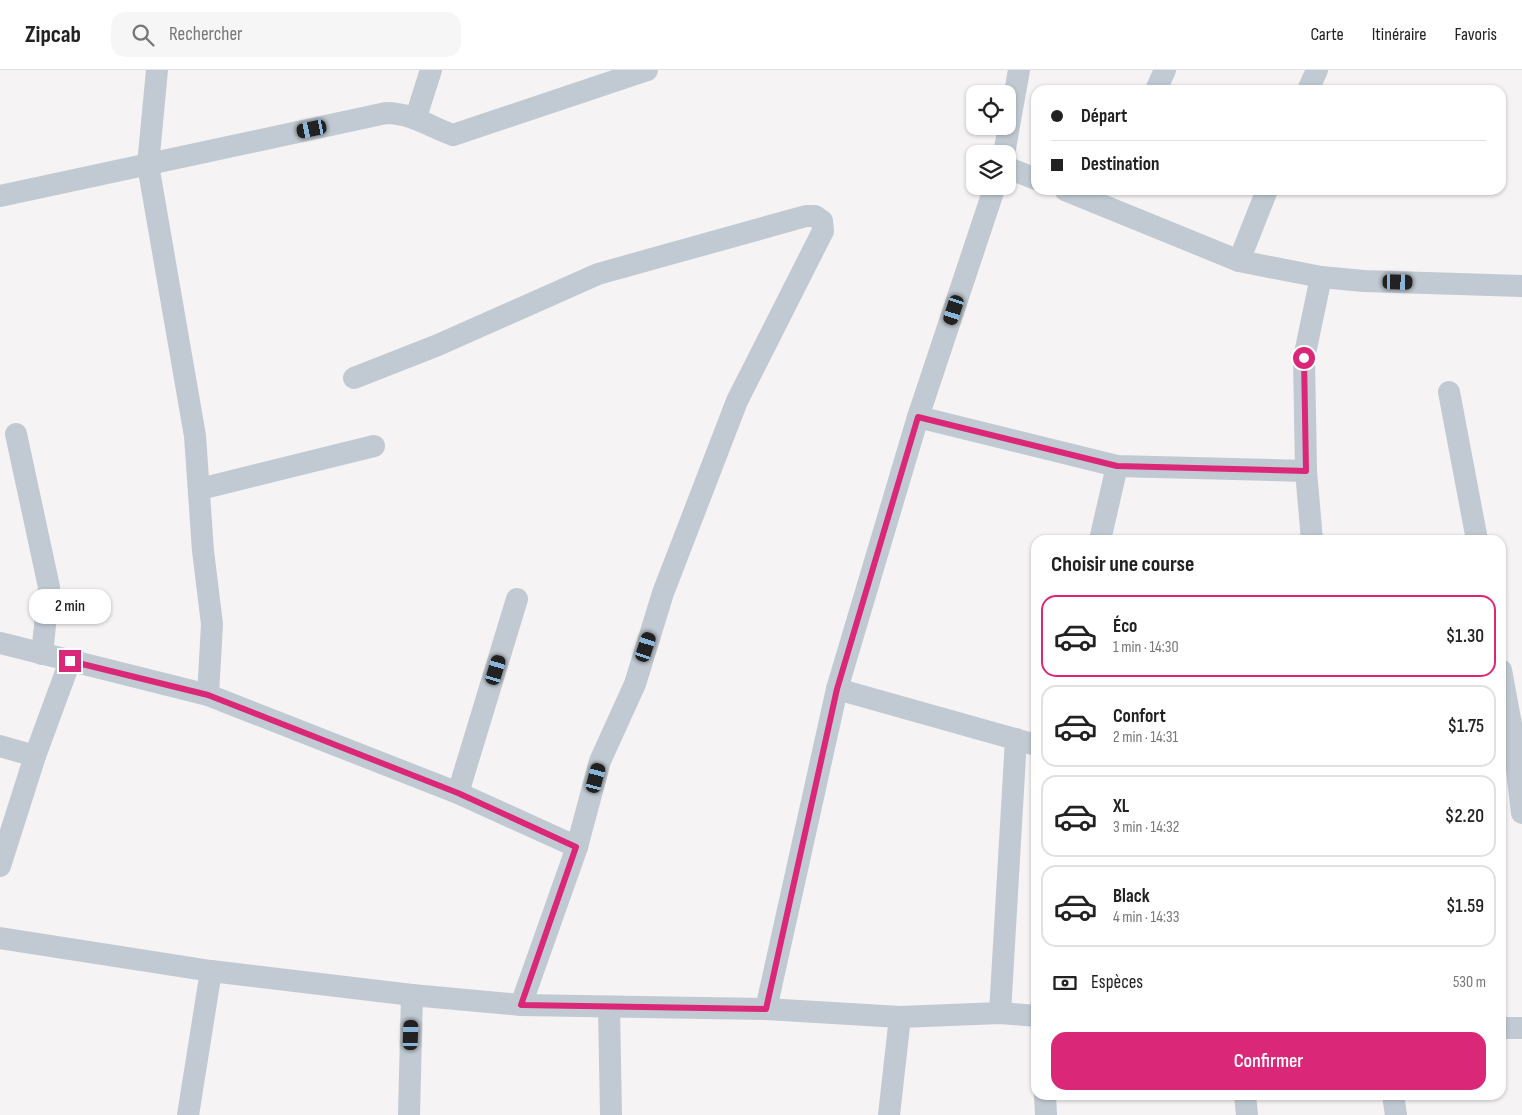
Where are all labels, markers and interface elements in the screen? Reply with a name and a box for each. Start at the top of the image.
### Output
search box [111,12,461,57]
text: Zipcab [25,20,81,49]
icon: search [129,21,157,49]
text: Rechercher [169,23,243,46]
text: Carte [1310,24,1344,45]
text: Itinéraire [1372,24,1426,45]
text: Favoris [1454,24,1497,45]
map controls [966,85,1016,195]
button: locate [966,85,1016,135]
text: Départ [1081,105,1127,128]
car [295,119,328,139]
button: layers [966,145,1016,195]
text: Destination [1081,153,1159,176]
car [1382,274,1413,290]
car [942,293,965,327]
route start [1293,347,1315,369]
text: Choisir une course [1051,551,1194,578]
callout: 2 min [29,588,111,624]
text: 2 min [55,597,85,616]
icon: car [1053,614,1098,659]
text: Éco [1113,615,1137,638]
text: $1.30 [1446,625,1484,648]
car [634,630,657,664]
text: 1 min · 14:30 [1113,638,1179,657]
route end [59,650,81,672]
car [484,653,507,687]
icon: car [1053,704,1098,749]
text: Confort [1113,705,1166,728]
text: $1.75 [1447,715,1484,738]
text: 2 min · 14:31 [1113,728,1178,747]
car [584,762,607,794]
icon: car [1053,794,1098,839]
text: XL [1113,795,1129,818]
text: $2.20 [1445,805,1484,828]
text: 3 min · 14:32 [1113,818,1179,837]
icon: car [1053,884,1098,929]
text: Black [1113,885,1150,908]
text: $1.59 [1446,895,1484,918]
text: 4 min · 14:33 [1113,908,1179,927]
icon: cash [1051,969,1079,997]
text: Espèces [1091,971,1143,994]
text: 530 m [1453,973,1486,992]
car [402,1020,419,1050]
button: Confirmer [1051,1032,1486,1090]

